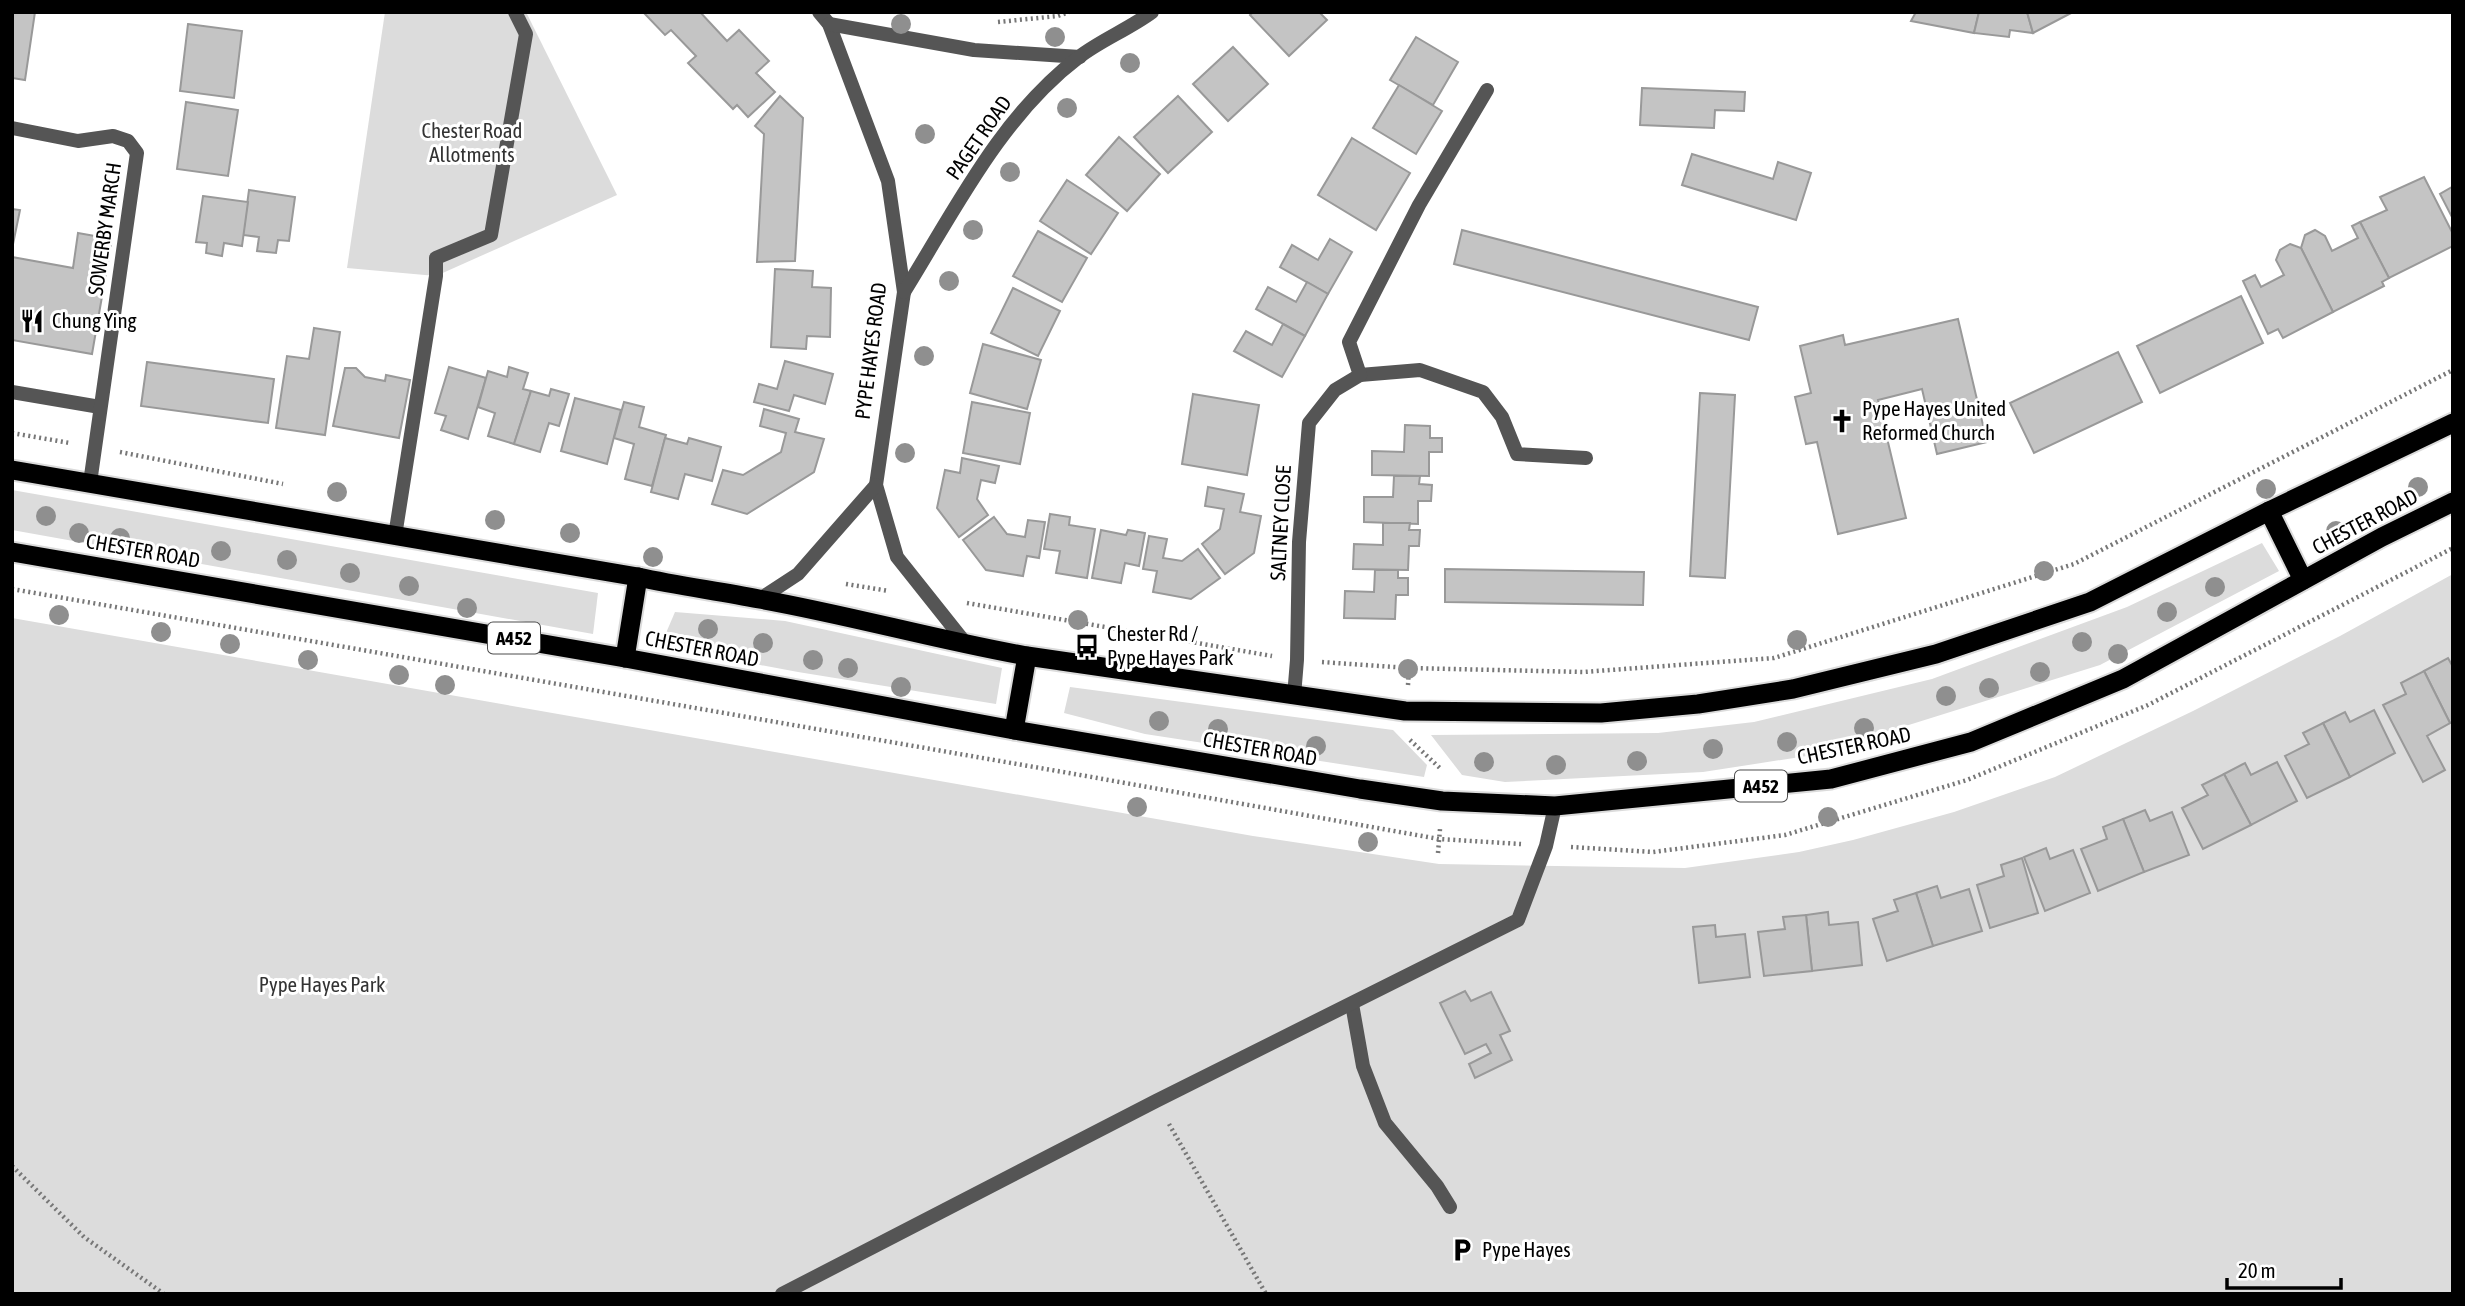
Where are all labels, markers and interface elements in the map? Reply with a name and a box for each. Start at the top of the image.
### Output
street label: PAGET ROAD [941,91,1016,184]
park label: Chester Road Allotments [421,118,523,166]
street label: SOWERBY MARCH [83,161,125,297]
street label: PYPE HAYES ROAD [850,281,890,421]
restaurant icon: Chung Ying [18,307,46,335]
place label: Chung Ying [52,308,137,332]
place label: Pype Hayes United Reformed Church [1862,396,2006,444]
church icon: Pype Hayes United Reformed Church [1828,407,1856,435]
street label: SALTNEY CLOSE [1265,465,1295,581]
street label: CHESTER ROAD [2308,483,2421,559]
street label: CHESTER ROAD [84,528,202,572]
place label: Chester Rd / Pype Hayes Park [1107,621,1234,669]
road number: A452 [488,622,540,653]
street label: CHESTER ROAD [643,625,761,671]
bus stop icon: Chester Rd / Pype Hayes Park [1073,632,1101,660]
street label: CHESTER ROAD [1795,721,1913,769]
street label: CHESTER ROAD [1201,726,1319,770]
road number: A452 [1735,771,1787,802]
park label: Pype Hayes Park [259,972,385,996]
parking icon: Pype Hayes [1448,1236,1476,1264]
place label: Pype Hayes [1482,1237,1571,1261]
scale bar [2227,1246,2341,1290]
text: 20 m [2238,1258,2276,1282]

